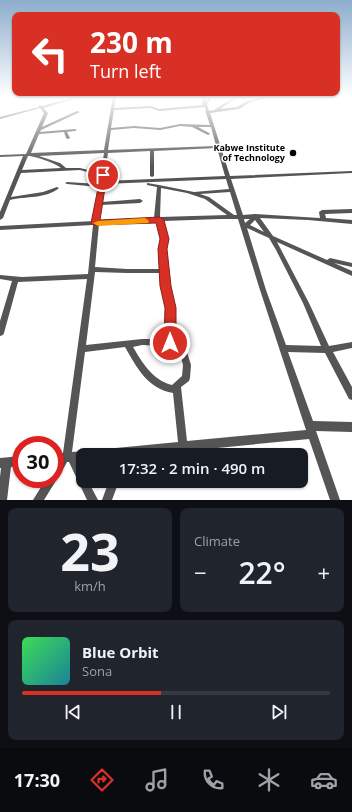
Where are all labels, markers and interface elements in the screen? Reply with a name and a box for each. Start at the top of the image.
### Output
text: 230 m [90,23,173,61]
icon: left [24,28,76,80]
text: Turn left [90,59,161,83]
place label: Kabwe Institute of Technology [213,141,286,164]
marker: Kabwe Institute of Technology [288,148,298,158]
pin [86,158,120,192]
icon: arrive [92,164,114,186]
position arrow [149,322,191,364]
speed limit sign: 30 [12,436,64,488]
text: 17:32 · 2 min · 490 m [119,458,265,478]
text: 23 [60,515,120,586]
text: Climate [194,532,240,550]
text: 22° [238,552,286,593]
text: − [194,557,207,587]
text: + [317,557,330,587]
text: km/h [74,577,106,595]
text: Blue Orbit [82,642,159,662]
text: Sona [82,662,112,680]
icon: previous [62,701,84,723]
icon: pause [165,701,187,723]
icon: next [268,701,290,723]
icon: directions [88,766,116,794]
icon: music [143,766,171,794]
icon: phone [199,766,227,794]
icon: climate [255,766,283,794]
icon: car [310,766,338,794]
text: 17:30 [14,768,60,792]

